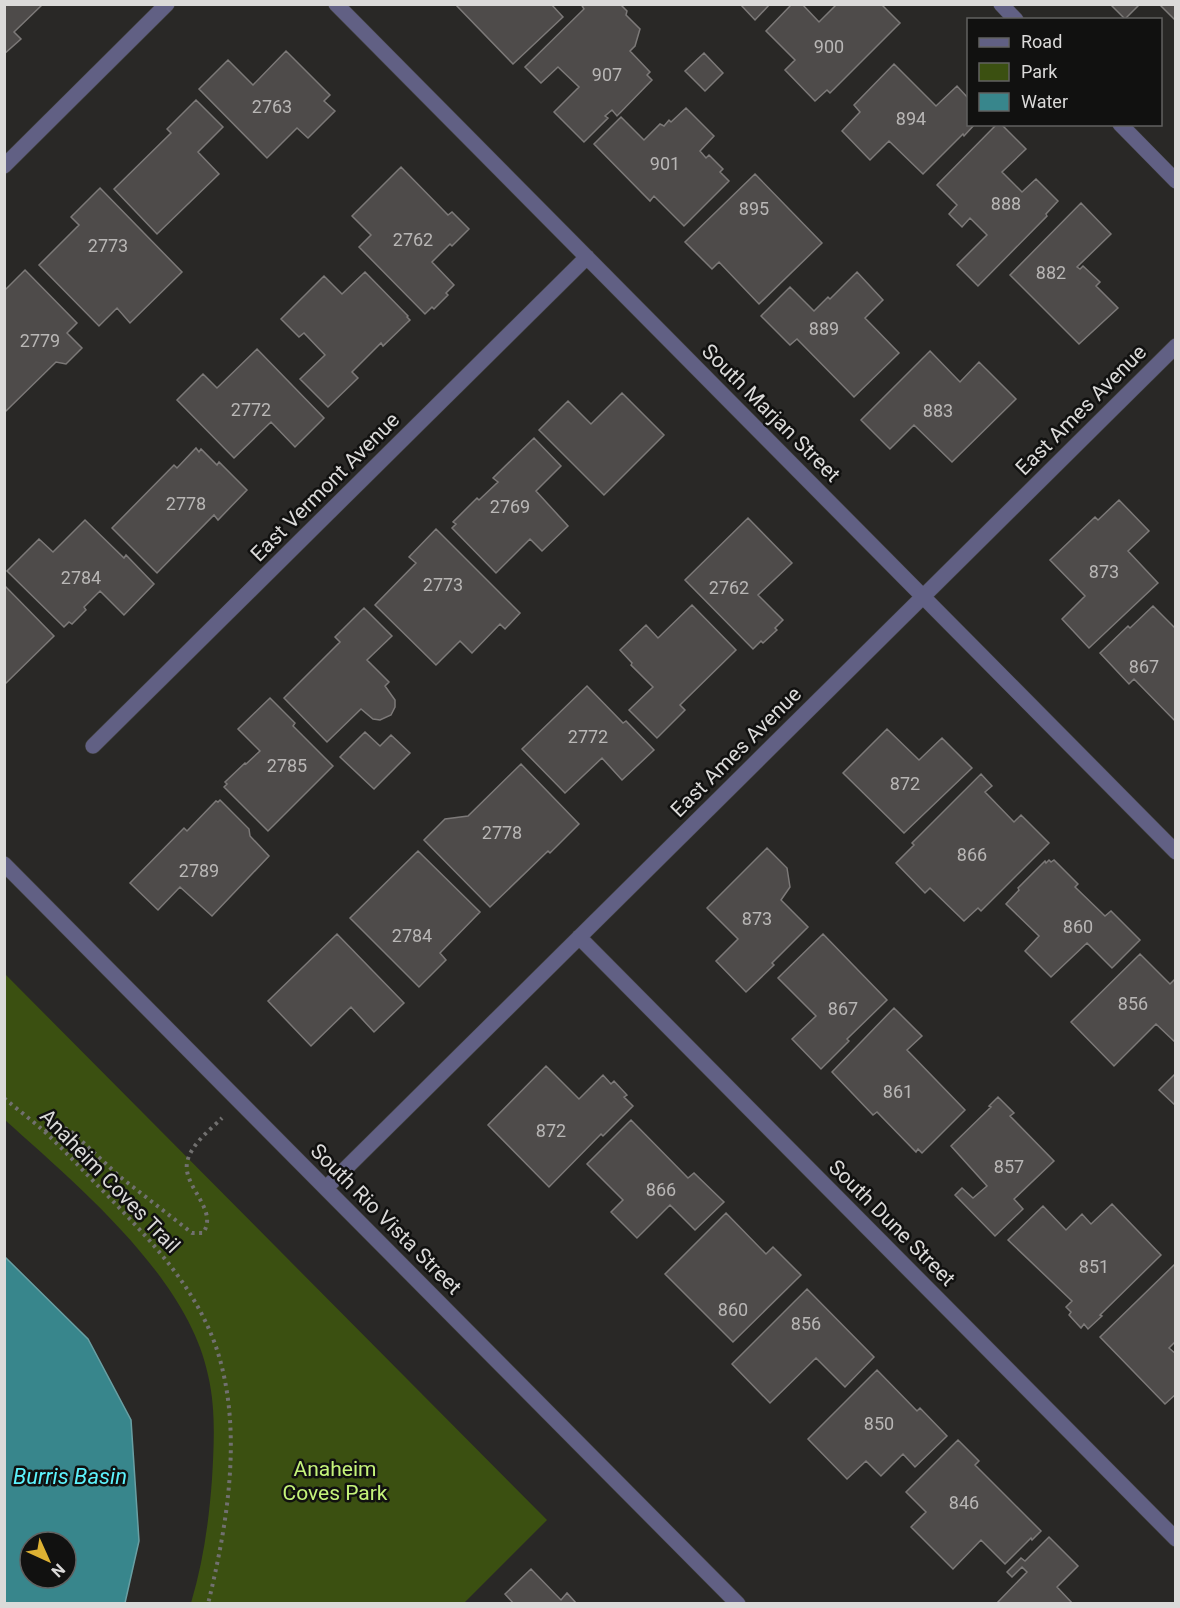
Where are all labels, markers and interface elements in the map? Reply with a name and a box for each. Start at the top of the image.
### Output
legend [967,18,1162,126]
text: Road [1021,31,1062,52]
house number: 900 [814,36,844,57]
text: Park [1021,61,1058,82]
house number: 907 [592,64,622,85]
text: Water [1021,91,1068,112]
house number: 2763 [252,96,292,117]
house number: 894 [896,108,926,129]
house number: 901 [650,153,680,174]
house number: 888 [991,193,1021,214]
house number: 895 [739,198,769,219]
house number: 2762 [393,229,433,250]
house number: 2773 [88,235,128,256]
house number: 882 [1036,262,1066,283]
house number: 889 [809,318,839,339]
house number: 2779 [20,330,60,351]
street label: South Marjan Street [697,339,845,487]
street label: East Ames Avenue [1011,340,1151,480]
house number: 2772 [231,399,271,420]
house number: 883 [923,400,953,421]
street label: East Vermont Avenue [246,408,404,566]
house number: 2778 [166,493,206,514]
house number: 2769 [490,496,530,517]
house number: 873 [1089,561,1119,582]
house number: 2784 [61,567,101,588]
house number: 2773 [423,574,463,595]
house number: 2762 [709,577,749,598]
house number: 867 [1129,656,1159,677]
street label: East Ames Avenue [666,682,806,822]
house number: 2772 [568,726,608,747]
house number: 2785 [267,755,307,776]
house number: 872 [890,773,920,794]
house number: 2778 [482,822,522,843]
house number: 866 [957,844,987,865]
house number: 2789 [179,860,219,881]
house number: 873 [742,908,772,929]
house number: 860 [1063,916,1093,937]
house number: 2784 [392,925,432,946]
house number: 856 [1118,993,1148,1014]
house number: 867 [828,998,858,1019]
house number: 861 [883,1081,913,1102]
street label: Anaheim Coves Trail [35,1104,185,1258]
house number: 872 [536,1120,566,1141]
street label: South Rio Vista Street [306,1139,466,1299]
street label: South Dune Street [824,1155,960,1291]
house number: 857 [994,1156,1024,1177]
house number: 866 [646,1179,676,1200]
house number: 851 [1079,1256,1109,1277]
house number: 860 [718,1299,748,1320]
house number: 856 [791,1313,821,1334]
house number: 850 [864,1413,894,1434]
park label: Anaheim Coves Park [282,1457,388,1505]
water label: Burris Basin [13,1464,127,1489]
house number: 846 [949,1492,979,1513]
north arrow [18,1530,78,1590]
text: N [48,1560,69,1581]

